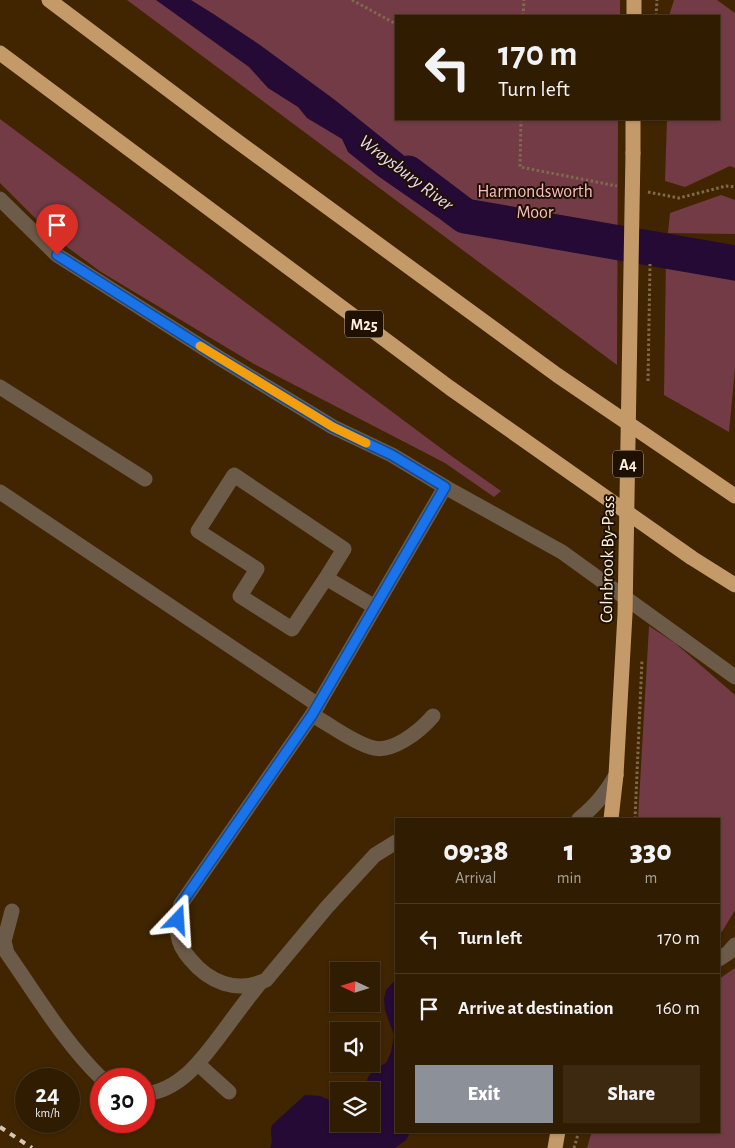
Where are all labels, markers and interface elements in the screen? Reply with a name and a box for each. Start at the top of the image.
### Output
icon: left [415,35,480,100]
text: 170 m [498,37,578,72]
text: Turn left [498,78,570,100]
water label: Wraysbury River [355,132,457,215]
park label: Harmondsworth Moor [477,183,593,222]
pin [36,204,78,255]
icon: arrive [43,211,71,239]
road number: M25 [345,310,383,338]
road number: A4 [613,450,643,478]
street label: Colnbrook By-Pass [598,495,618,623]
text: 09:38 [443,836,509,866]
text: 1 [564,836,575,866]
text: 330 [630,836,672,866]
text: Arrival [455,870,496,886]
text: min [557,870,582,886]
text: m [644,870,657,886]
position arrow [151,893,203,945]
icon: left [415,925,443,953]
text: Turn left [458,929,522,948]
text: 170 m [657,929,700,948]
north arrow [330,962,380,1012]
map controls [330,962,380,1132]
icon: arrive [415,995,443,1023]
text: Arrive at destination [458,999,614,1018]
text: 160 m [656,999,700,1018]
button: sound [330,1022,380,1072]
button: Exit [415,1065,553,1123]
button: Share [563,1065,700,1123]
speed limit sign: 30 [90,1068,155,1133]
text: 24 [35,1082,60,1107]
button: layers [330,1082,380,1132]
text: km/h [35,1107,60,1119]

